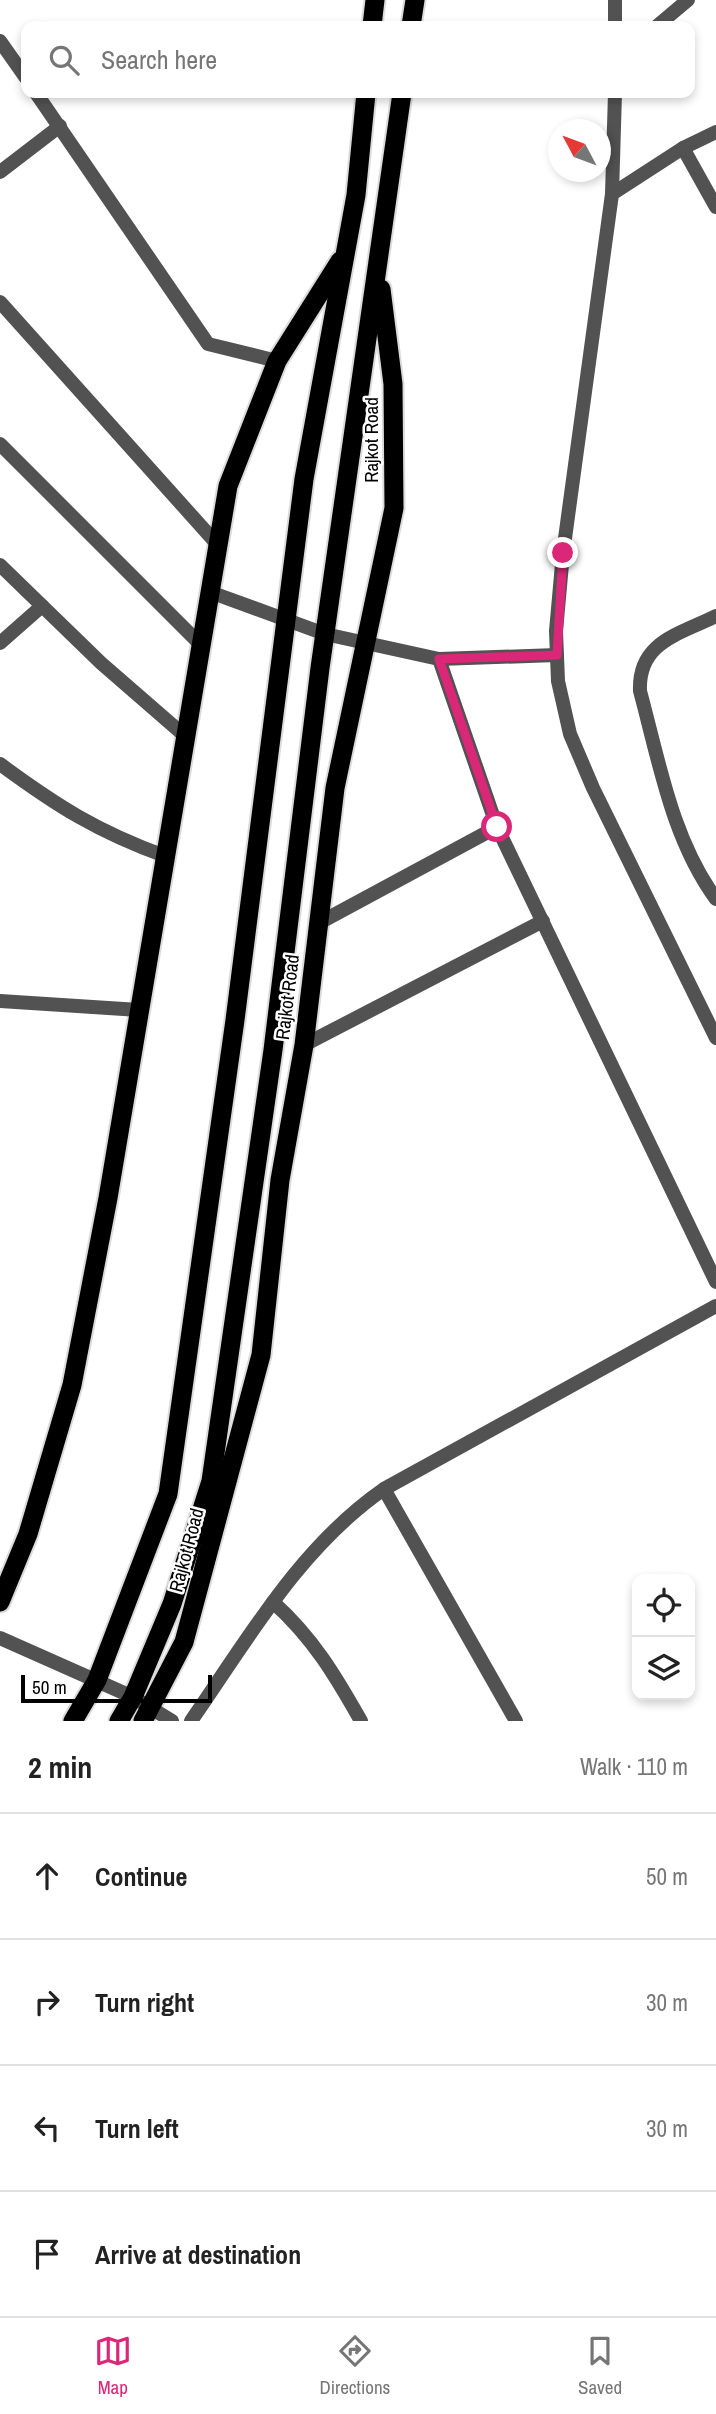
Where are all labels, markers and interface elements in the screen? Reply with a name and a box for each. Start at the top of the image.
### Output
search box [21,21,695,98]
icon: search [45,41,83,79]
text: Search here [101,42,217,77]
north arrow [548,119,611,182]
street label: Rajkot Road [358,397,384,483]
route end [547,537,578,568]
route start [481,811,512,842]
street label: Rajkot Road [269,953,305,1041]
street label: Rajkot Road [162,1505,210,1595]
map controls [632,1574,695,1700]
button: locate [632,1574,695,1637]
button: layers [632,1637,695,1700]
scale bar [21,1672,212,1704]
text: 50 m [32,1674,67,1700]
text: 2 min [28,1747,92,1787]
text: Walk · 110 m [580,1751,688,1782]
icon: ahead [28,1857,66,1895]
text: Continue [95,1859,187,1894]
text: 50 m [646,1861,688,1892]
icon: right [28,1983,66,2021]
text: Turn right [95,1985,194,2020]
text: 30 m [646,1987,688,2018]
icon: left [28,2109,66,2147]
text: Turn left [95,2111,179,2146]
text: 30 m [646,2113,688,2144]
icon: arrive [28,2235,66,2273]
text: Arrive at destination [95,2237,301,2272]
tab: Map [94,2332,132,2400]
tab: Directions [319,2332,390,2400]
tab: Saved [578,2332,622,2400]

